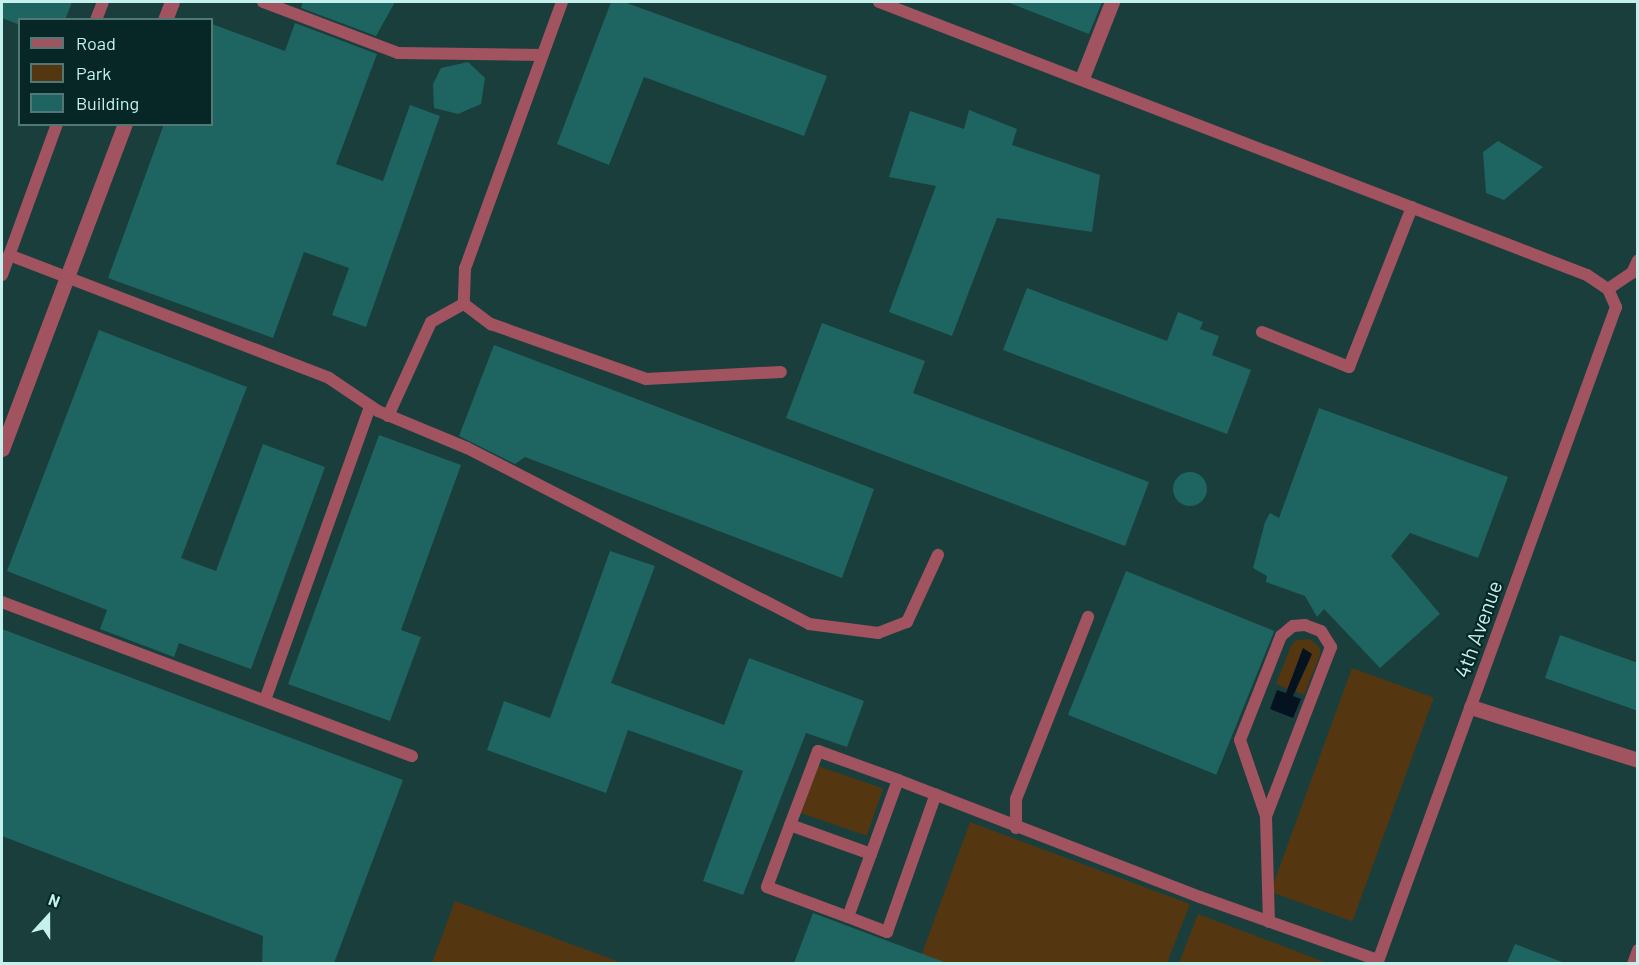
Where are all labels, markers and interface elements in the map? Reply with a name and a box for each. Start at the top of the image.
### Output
legend [18,18,213,126]
text: Road [76,32,116,54]
text: Park [76,62,111,84]
text: Building [76,92,139,114]
street label: 4th Avenue [1449,577,1507,681]
north arrow [18,887,78,947]
text: N [46,889,63,911]

